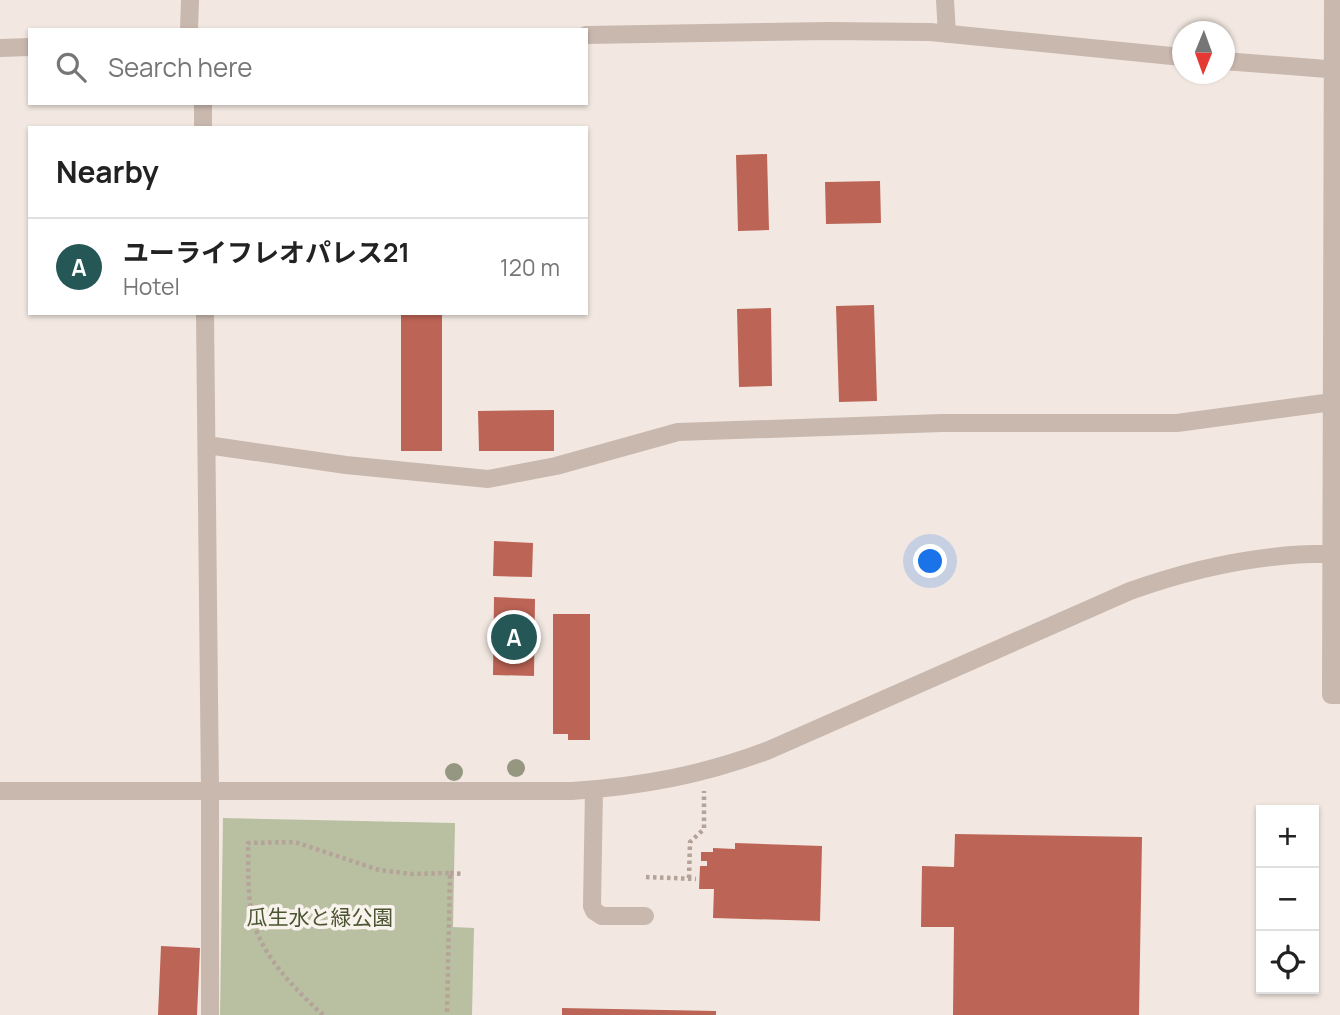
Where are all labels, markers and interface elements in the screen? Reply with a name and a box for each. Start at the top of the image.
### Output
north arrow [1172,21,1235,84]
search box [28,28,588,105]
icon: search [52,48,90,86]
text: Search here [108,49,253,85]
text: Nearby [56,151,159,192]
text: ユーライフレオパレス21 [123,234,410,270]
text: A [71,251,87,283]
text: 120 m [500,251,560,283]
text: Hotel [123,270,180,302]
your location [913,544,947,578]
pin: A [491,611,537,663]
map controls [1256,805,1319,994]
button: + [1256,805,1319,868]
button: − [1256,868,1319,931]
park label: 瓜生水と緑公園 [247,903,394,931]
button: locate [1256,931,1319,994]

